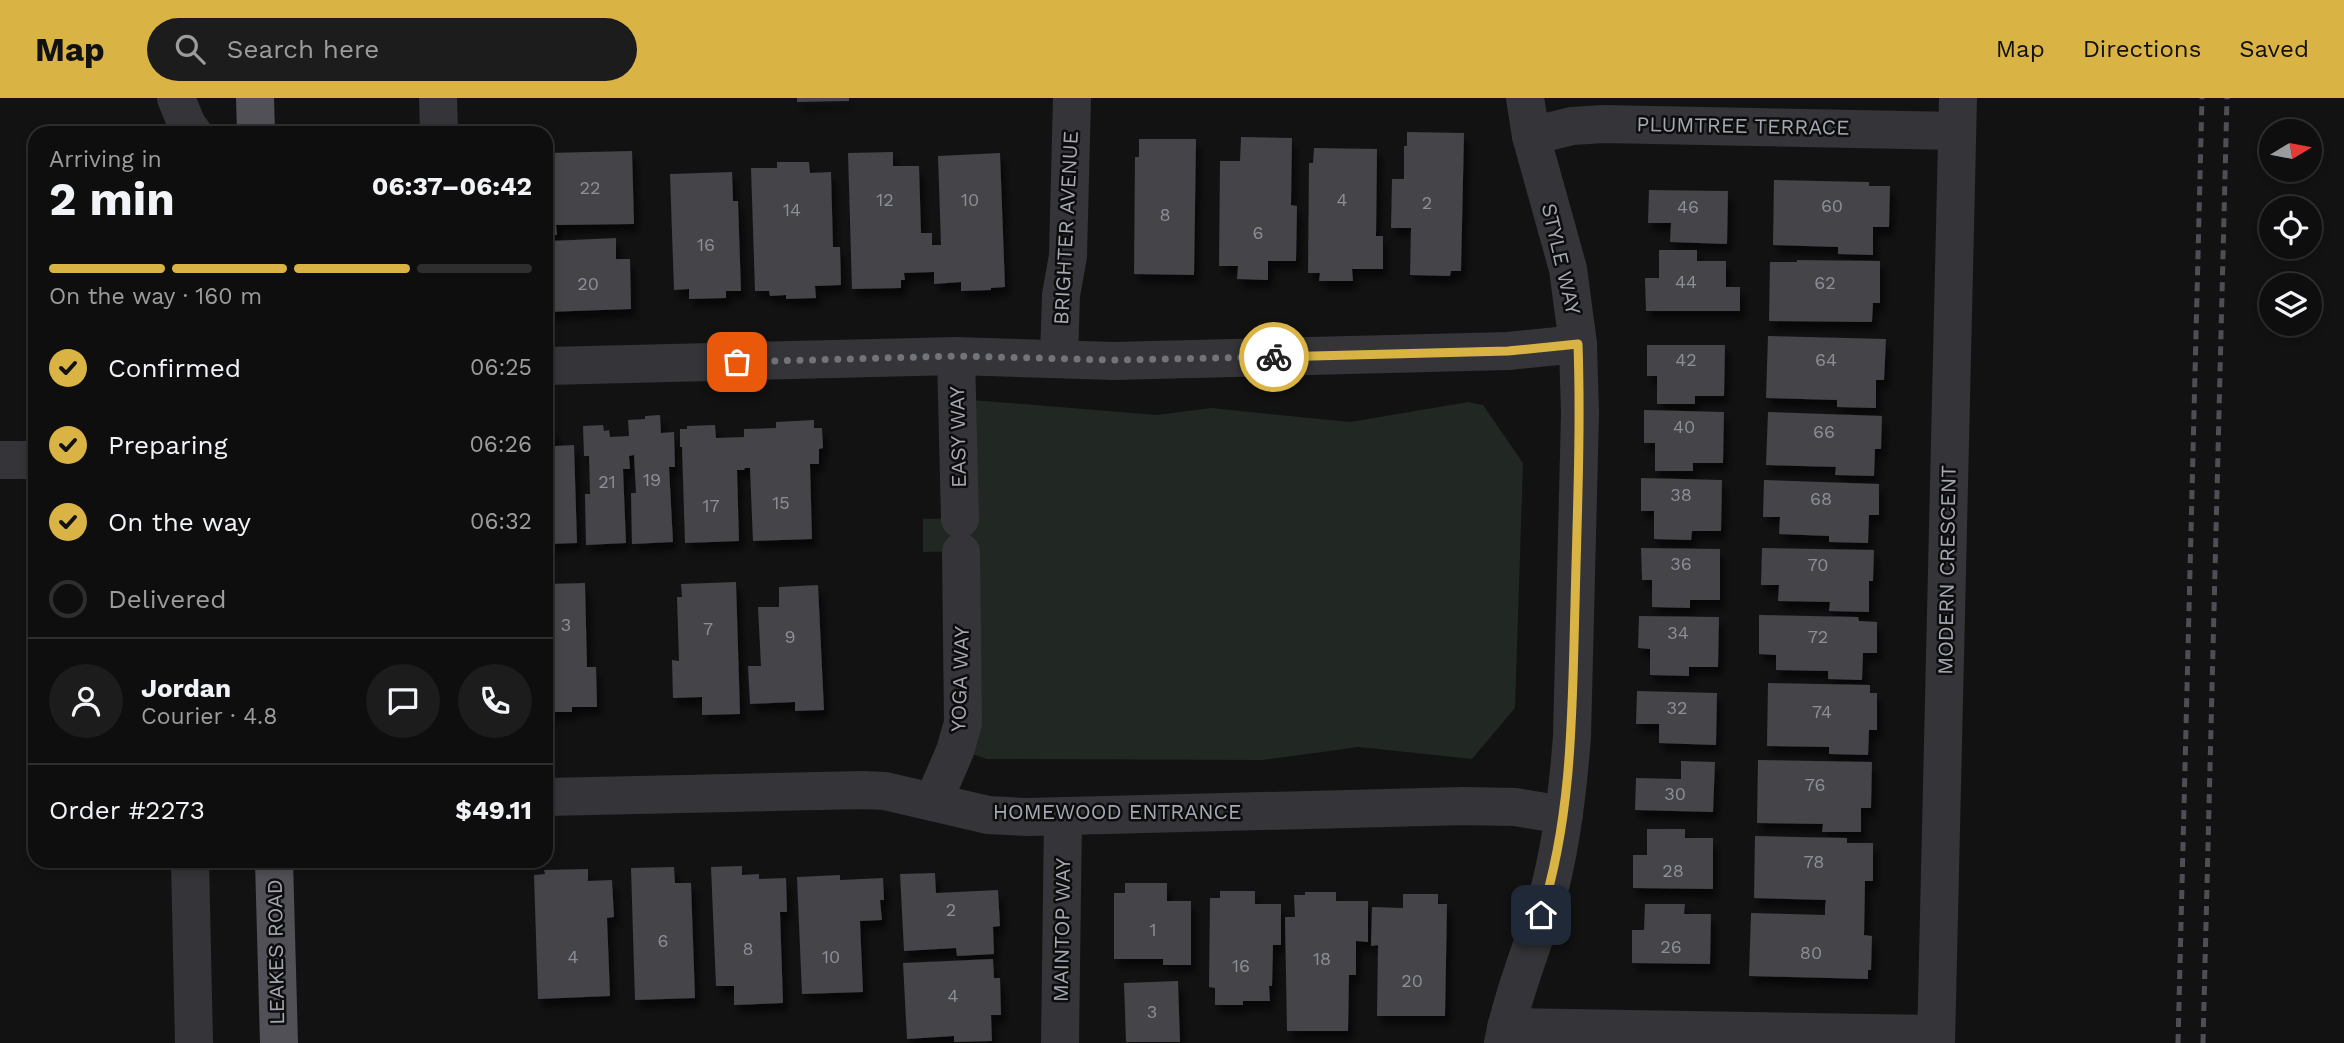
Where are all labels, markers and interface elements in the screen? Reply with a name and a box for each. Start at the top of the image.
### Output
search box [147,18,637,81]
text: Map [35,30,105,69]
icon: search [171,30,209,68]
text: Search here [227,34,379,64]
text: Map [1996,35,2045,63]
text: Directions [2083,35,2201,63]
text: Saved [2239,35,2309,63]
street label: PLUMTREE TERRACE [1636,111,1850,140]
north arrow [2259,119,2322,182]
map controls [2259,119,2322,336]
street label: BRIGHTER AVENUE [1048,130,1083,326]
text: Arriving in [49,146,162,173]
text: 06:37–06:42 [372,171,532,201]
text: 2 min [49,172,175,226]
house number: 22 [580,177,601,198]
house number: 12 [876,189,894,210]
house number: 10 [961,189,979,210]
house number: 4 [1337,189,1348,210]
house number: 2 [1422,192,1432,213]
house number: 60 [1821,195,1843,216]
house number: 46 [1677,196,1699,217]
button: locate [2259,196,2322,259]
house number: 14 [783,199,801,220]
street label: STYLE WAY [1537,201,1586,317]
house number: 8 [1159,204,1171,225]
house number: 6 [1253,222,1263,243]
house number: 16 [697,234,715,255]
house number: 44 [1675,271,1697,292]
house number: 62 [1814,272,1836,293]
house number: 20 [577,273,599,294]
button: layers [2259,273,2322,336]
text: On the way · 160 m [49,283,262,310]
courier [1239,322,1309,392]
pin [707,332,767,392]
icon: bike [1255,338,1293,376]
icon: bag [718,343,756,381]
icon: check [49,349,87,387]
house number: 42 [1675,349,1697,370]
house number: 64 [1815,349,1837,370]
text: Confirmed [108,353,241,383]
text: 06:25 [470,354,532,381]
street label: EASY WAY [944,386,971,488]
house number: 40 [1673,416,1695,437]
house number: 66 [1813,421,1835,442]
icon: check [49,426,87,464]
text: Preparing [108,430,228,460]
text: 06:26 [470,431,532,458]
street label: MODERN CRESCENT [1932,465,1961,675]
house number: 19 [643,469,661,490]
house number: 21 [598,471,616,492]
house number: 38 [1670,484,1692,505]
house number: 68 [1810,488,1832,509]
house number: 15 [772,492,790,513]
house number: 17 [702,495,720,516]
icon: check [49,503,87,541]
text: On the way [108,507,251,537]
text: 06:32 [470,508,532,535]
house number: 36 [1670,553,1692,574]
house number: 70 [1808,554,1828,575]
text: Delivered [108,584,227,614]
house number: 3 [561,614,571,635]
house number: 7 [703,618,713,639]
house number: 34 [1667,622,1689,643]
house number: 9 [784,626,796,647]
street label: YOGA WAY [945,626,974,732]
house number: 72 [1808,626,1828,647]
button: person [49,664,123,738]
button: chat [366,664,440,738]
button: phone [458,664,532,738]
text: Jordan [141,673,231,703]
house number: 32 [1667,697,1688,718]
house number: 74 [1812,701,1832,722]
text: Courier · 4.8 [141,703,277,730]
house number: 76 [1805,774,1825,795]
house number: 30 [1664,783,1686,804]
text: Order #2273 [49,795,205,825]
text: $49.11 [455,795,532,825]
street label: HOMEWOOD ENTRANCE [993,799,1241,824]
house number: 78 [1804,851,1824,872]
street label: MAINTOP WAY [1048,858,1075,1002]
house number: 28 [1662,860,1684,881]
street label: LEAKES ROAD [262,879,289,1025]
pin [1511,885,1571,945]
icon: home [1522,896,1560,934]
house number: 2 [946,899,956,920]
house number: 1 [1149,919,1157,940]
house number: 6 [658,930,668,951]
house number: 26 [1660,936,1682,957]
house number: 8 [742,938,754,959]
house number: 80 [1800,942,1822,963]
house number: 4 [568,946,579,967]
house number: 10 [822,946,840,967]
house number: 18 [1313,948,1331,969]
house number: 16 [1232,955,1250,976]
house number: 20 [1401,970,1423,991]
house number: 4 [948,985,959,1006]
house number: 3 [1147,1001,1157,1022]

